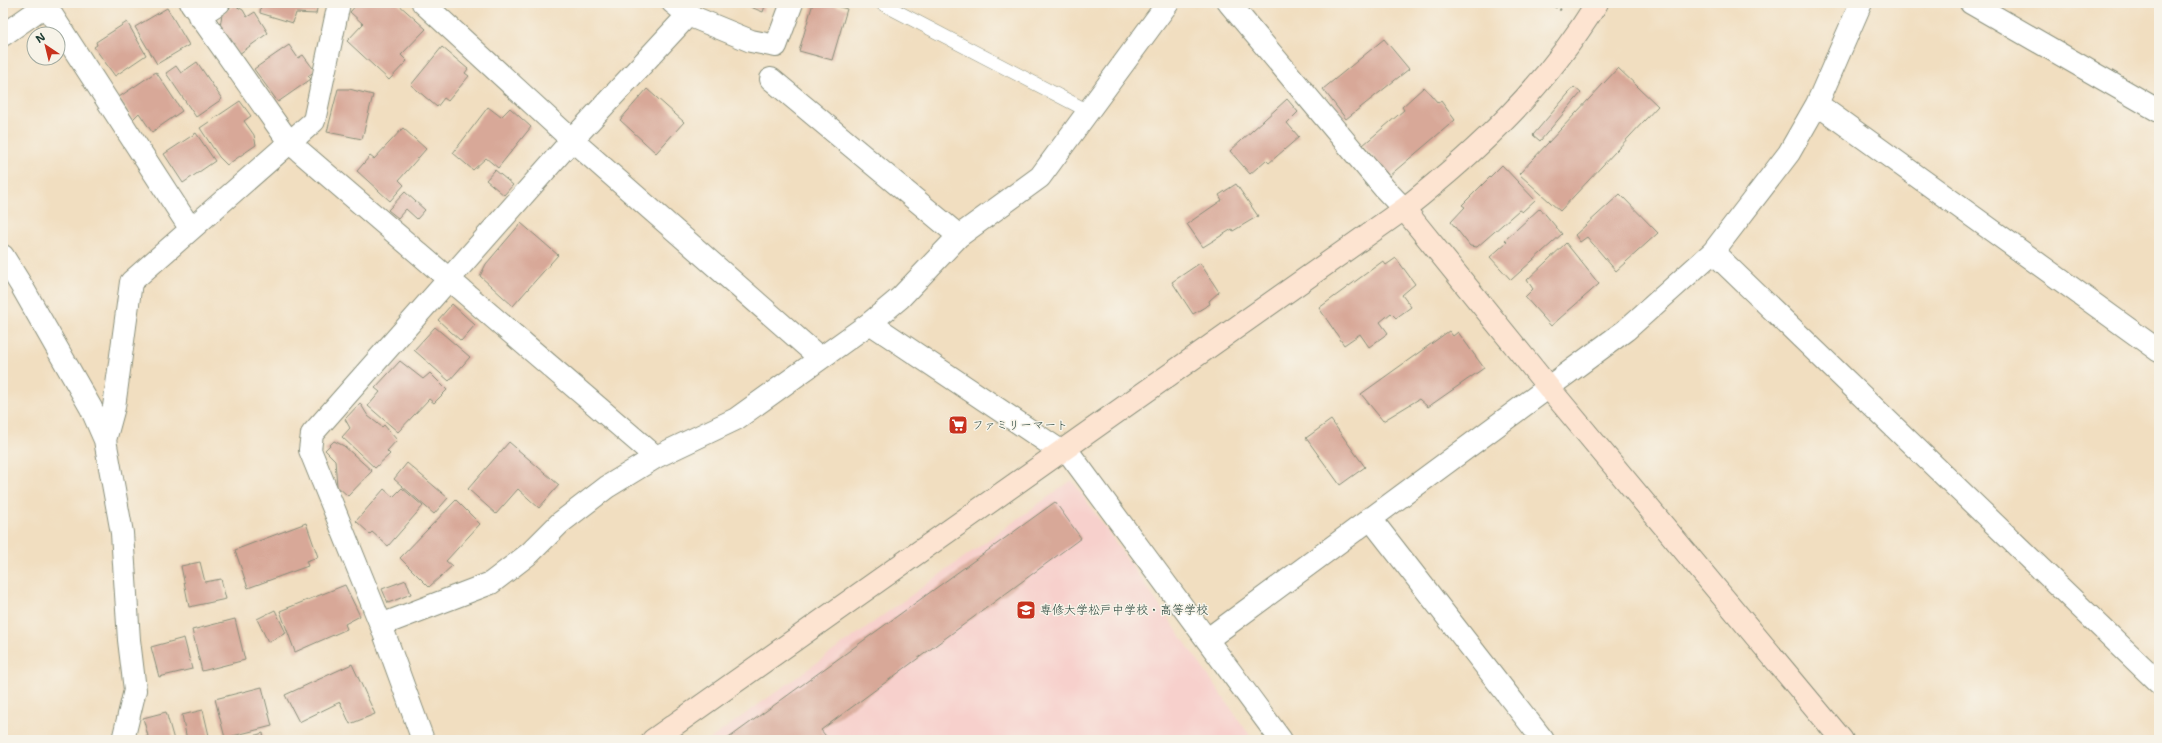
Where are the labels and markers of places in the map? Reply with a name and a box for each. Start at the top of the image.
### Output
supermarket icon: ファミリーマート [947,414,969,436]
place label: ファミリーマート [972,417,1068,433]
school or university icon: 専修大学松戸中学校・高等学校 [1015,599,1037,621]
place label: 専修大学松戸中学校・高等学校 [1040,602,1208,618]

